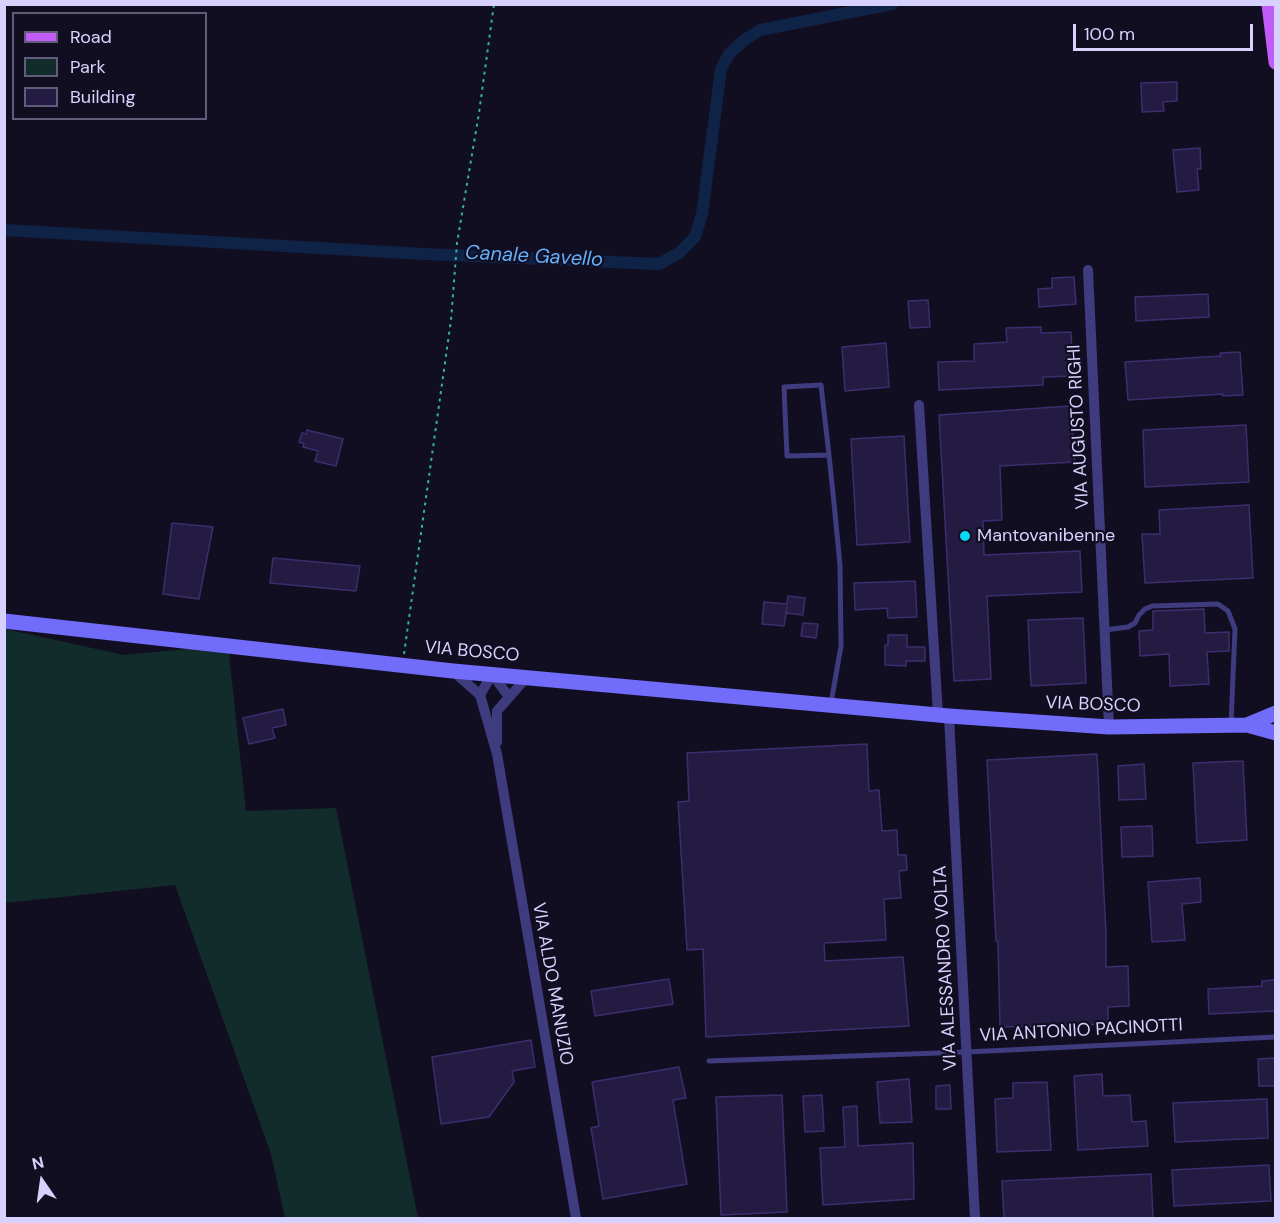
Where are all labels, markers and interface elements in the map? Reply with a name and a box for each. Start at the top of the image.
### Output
legend [12,12,207,120]
scale bar [1076,12,1256,50]
text: 100 m [1084,22,1135,46]
text: Road [70,25,112,49]
text: Park [70,55,106,79]
text: Building [70,85,135,109]
water label: Canale Gavello [464,241,604,273]
street label: VIA AUGUSTO RIGHI [1064,344,1094,510]
place label: Mantovanibenne [977,525,1115,547]
marker: Mantovanibenne [958,529,972,543]
street label: VIA BOSCO [424,637,520,667]
street label: VIA BOSCO [1045,693,1141,717]
street label: VIA ALESSANDRO VOLTA [930,865,962,1071]
street label: VIA ALDO MANUZIO [527,901,577,1067]
street label: VIA ANTONIO PACINOTTI [979,1015,1183,1047]
north arrow [12,1151,72,1211]
text: N [30,1151,46,1175]

